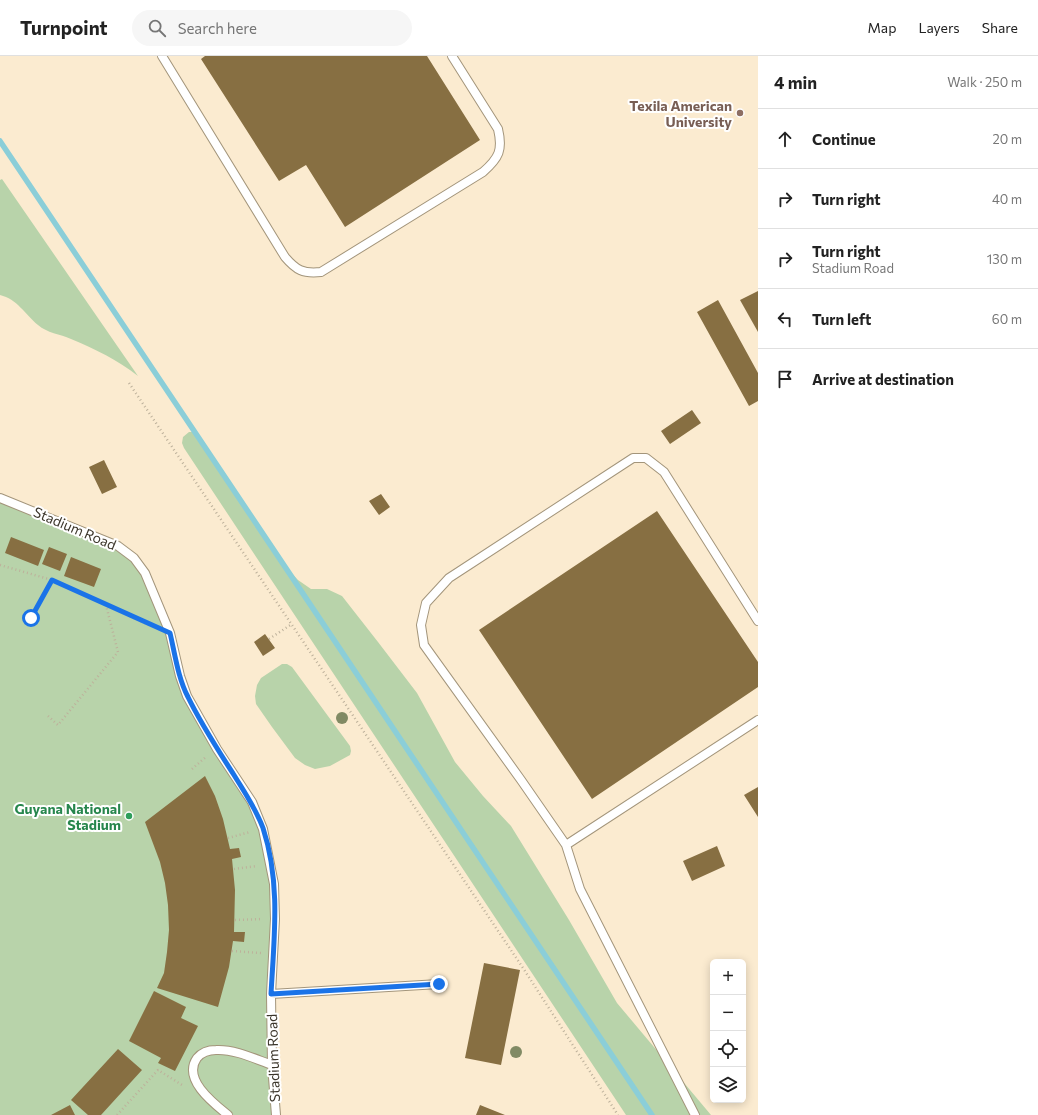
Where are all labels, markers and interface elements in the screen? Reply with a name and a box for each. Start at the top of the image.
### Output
search box [132,10,412,46]
text: Turnpoint [20,16,108,39]
icon: search [146,17,168,39]
text: Search here [178,19,257,37]
text: Map [868,19,896,36]
text: Layers [918,19,960,36]
text: Share [982,19,1018,36]
text: 4 min [774,72,817,93]
text: Walk · 250 m [947,74,1022,90]
place label: Texila American University [629,97,732,130]
marker: Texila American University [735,108,745,118]
icon: ahead [774,128,796,150]
text: Continue [812,130,876,148]
text: 20 m [993,131,1022,147]
icon: right [774,188,796,210]
text: Turn right [812,190,881,208]
text: 40 m [992,191,1022,207]
text: Turn right [812,242,881,260]
icon: right [774,248,796,270]
text: 130 m [987,251,1022,267]
text: Stadium Road [812,260,894,276]
icon: left [774,308,796,330]
text: Turn left [812,310,871,328]
text: 60 m [992,311,1022,327]
icon: arrive [774,368,796,390]
text: Arrive at destination [812,370,954,388]
street label: Stadium Road [31,503,119,553]
route start [22,609,40,627]
place label: Guyana National Stadium [14,800,121,833]
marker: Guyana National Stadium [124,811,134,821]
map controls [710,959,746,1103]
button: + [710,959,746,995]
route end [430,975,448,993]
button: − [710,995,746,1031]
street label: Stadium Road [263,1014,283,1102]
button: locate [710,1031,746,1067]
button: layers [710,1067,746,1103]

